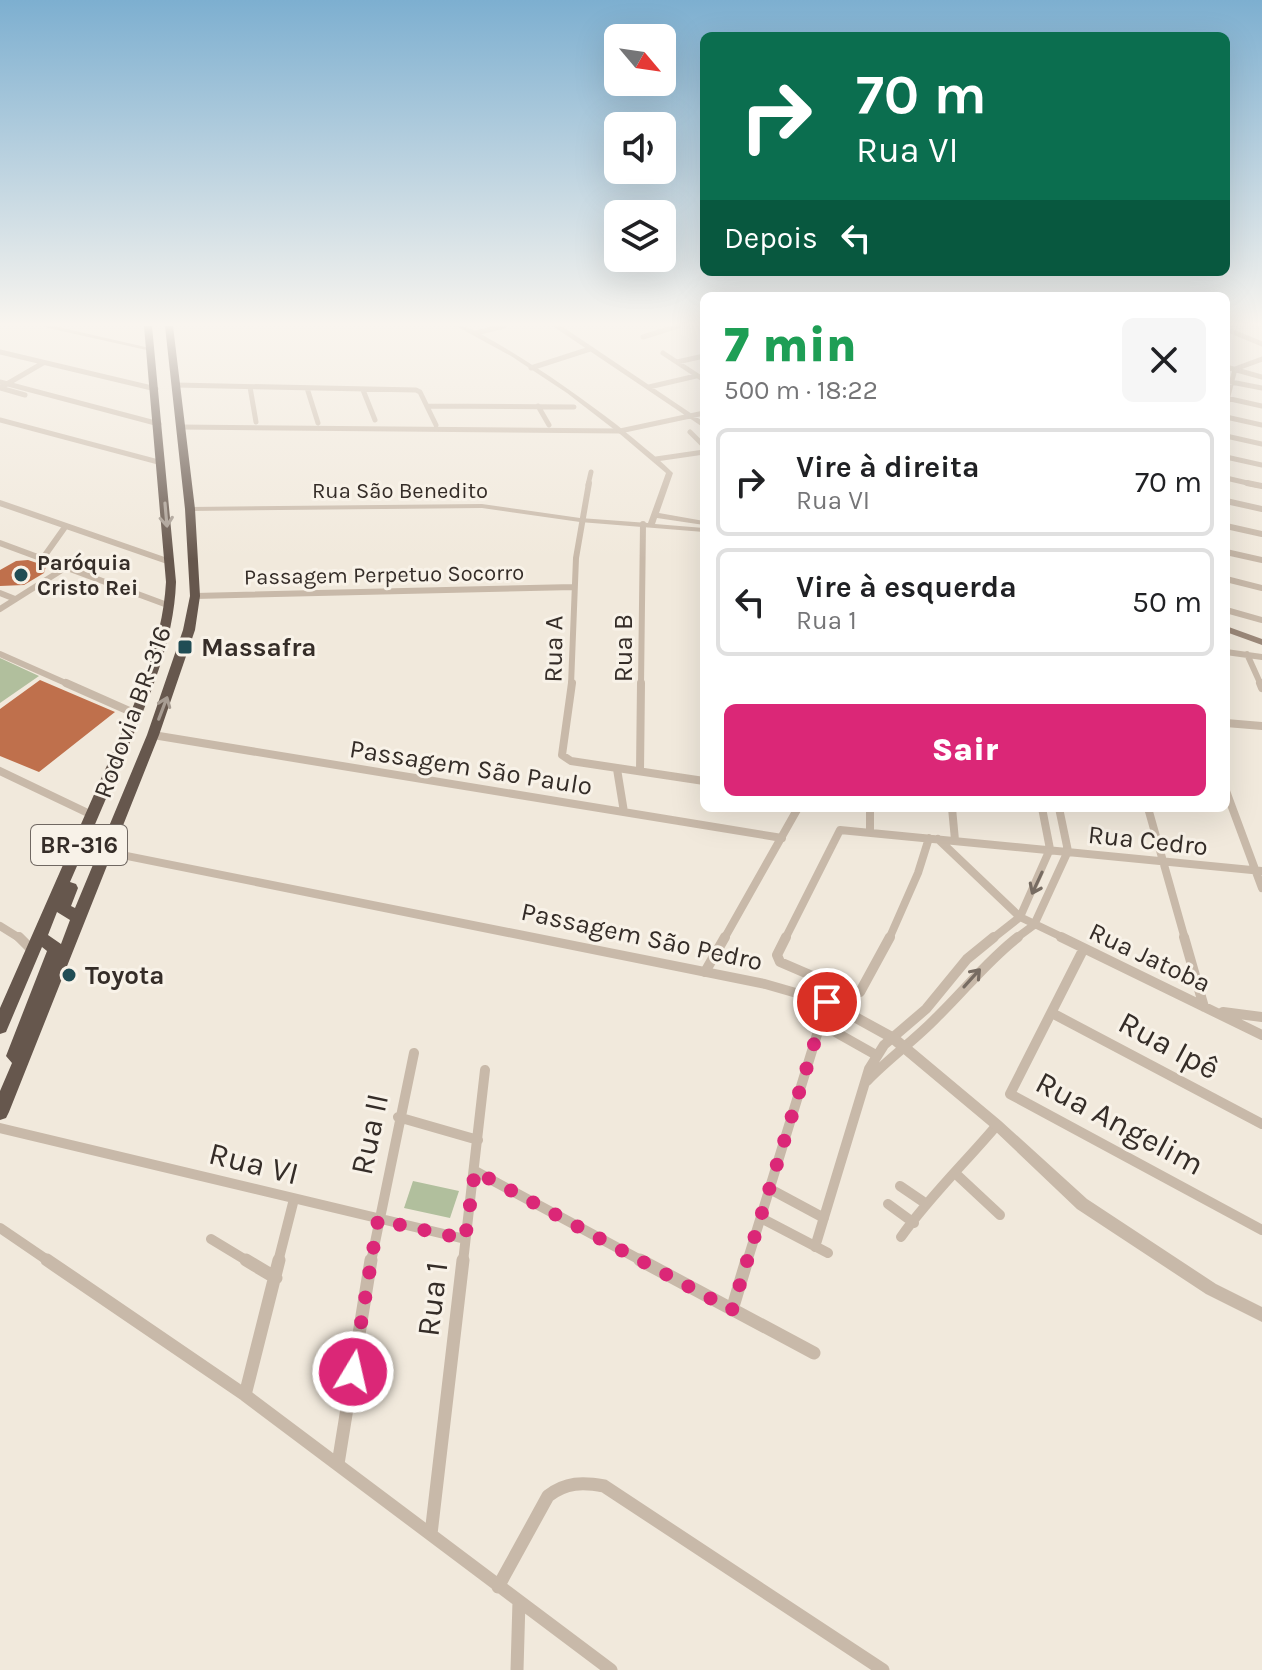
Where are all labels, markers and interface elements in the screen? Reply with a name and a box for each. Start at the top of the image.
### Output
north arrow [604,24,676,96]
map controls [604,24,676,272]
text: 70 m [856,62,987,127]
icon: right [724,64,828,168]
button: sound [604,112,676,184]
text: Rua VI [856,129,959,171]
button: layers [604,200,676,272]
icon: left [834,216,878,260]
text: Depois [724,220,818,256]
text: 7 min [724,317,857,373]
button: close [1122,318,1206,402]
text: 500 m · 18:22 [724,375,878,406]
text: Vire à direita [796,449,979,485]
icon: right [728,460,772,504]
text: 70 m [1135,464,1202,500]
street label: Rua São Benedito [312,478,488,504]
text: Rua VI [796,485,870,516]
one-way arrow [159,501,174,528]
place label: Paróquia Cristo Rei [37,550,138,601]
street label: Passagem Perpetuo Socorro [244,560,524,590]
marker: Paróquia Cristo Rei [12,566,30,584]
text: Vire à esquerda [796,569,1017,605]
icon: left [728,580,772,624]
text: 50 m [1132,584,1202,620]
text: Rua 1 [796,605,857,636]
street label: Rua B [608,614,639,682]
street label: Rua A [537,615,570,683]
street label: Rodovia BR-316 [87,622,178,803]
place label: Massafra [201,632,317,663]
marker: Massafra [176,638,194,656]
one-way arrow [157,696,171,721]
button: Sair [724,704,1206,796]
street label: Passagem São Paulo [347,733,594,802]
street label: Rua Cedro [1086,819,1209,862]
road number: BR-316 [31,825,127,865]
one-way arrow [1029,870,1044,894]
street label: Passagem São Pedro [518,896,765,977]
street label: Rua Jatoba [1084,916,1216,999]
place label: Toyota [85,960,164,991]
marker: Toyota [60,966,78,984]
pin [793,968,861,1036]
one-way arrow [963,969,981,989]
icon: arrive [805,980,849,1024]
street label: Rua Ipê [1112,1004,1225,1087]
street label: Rua Angelim [1029,1064,1210,1183]
street label: Rua II [343,1090,396,1178]
street label: Rua VI [205,1135,303,1192]
street label: Rua 1 [410,1260,455,1338]
position arrow [311,1330,395,1414]

